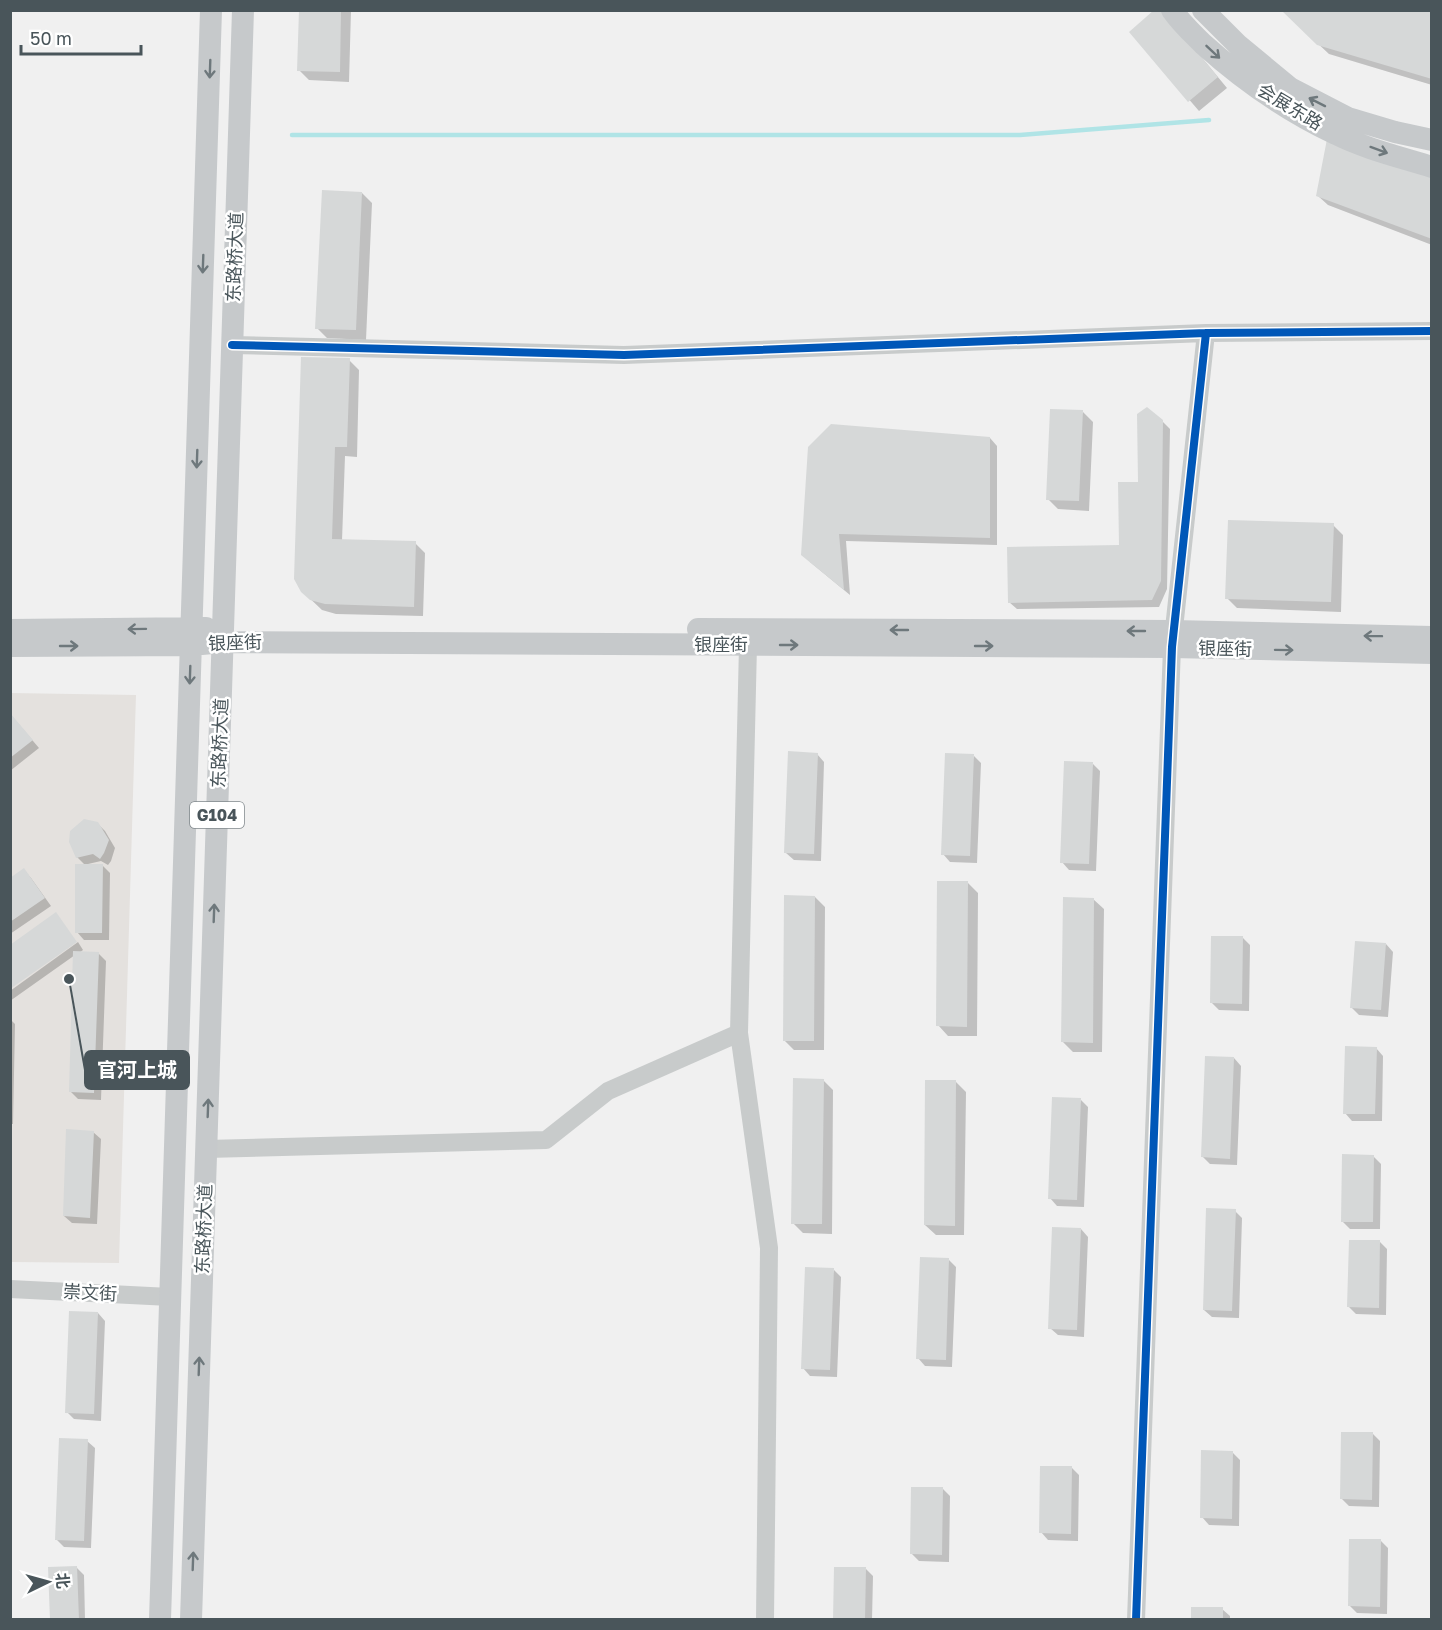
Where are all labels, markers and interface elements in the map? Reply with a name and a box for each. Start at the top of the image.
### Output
scale bar [21,18,141,56]
text: 50 m [30,27,72,49]
one-way arrow [1205,45,1220,59]
one-way arrow [204,58,215,78]
street label: 会展东路 [1254,78,1327,134]
one-way arrow [1308,96,1326,107]
one-way arrow [1369,146,1388,157]
street label: 东路桥大道 [221,212,247,302]
one-way arrow [198,253,209,273]
one-way arrow [191,448,203,468]
one-way arrow [128,623,148,635]
one-way arrow [890,624,910,636]
one-way arrow [1127,625,1147,637]
street label: 银座街 [208,630,262,654]
one-way arrow [1364,630,1384,641]
street label: 银座街 [694,633,748,655]
street label: 银座街 [1198,637,1252,659]
one-way arrow [778,639,798,651]
one-way arrow [58,640,78,652]
one-way arrow [973,640,993,652]
one-way arrow [1273,644,1293,656]
one-way arrow [184,664,196,684]
street label: 东路桥大道 [206,698,232,788]
road number: G104 [190,802,244,828]
one-way arrow [208,904,220,924]
callout: 官河上城 [85,1051,189,1089]
text: 官河上城 [97,1057,177,1081]
one-way arrow [202,1099,213,1119]
street label: 东路桥大道 [190,1184,216,1274]
street label: 崇文街 [63,1280,118,1304]
one-way arrow [194,1357,205,1377]
north arrow [18,1552,78,1612]
one-way arrow [188,1552,199,1572]
text: 北 [52,1572,74,1590]

